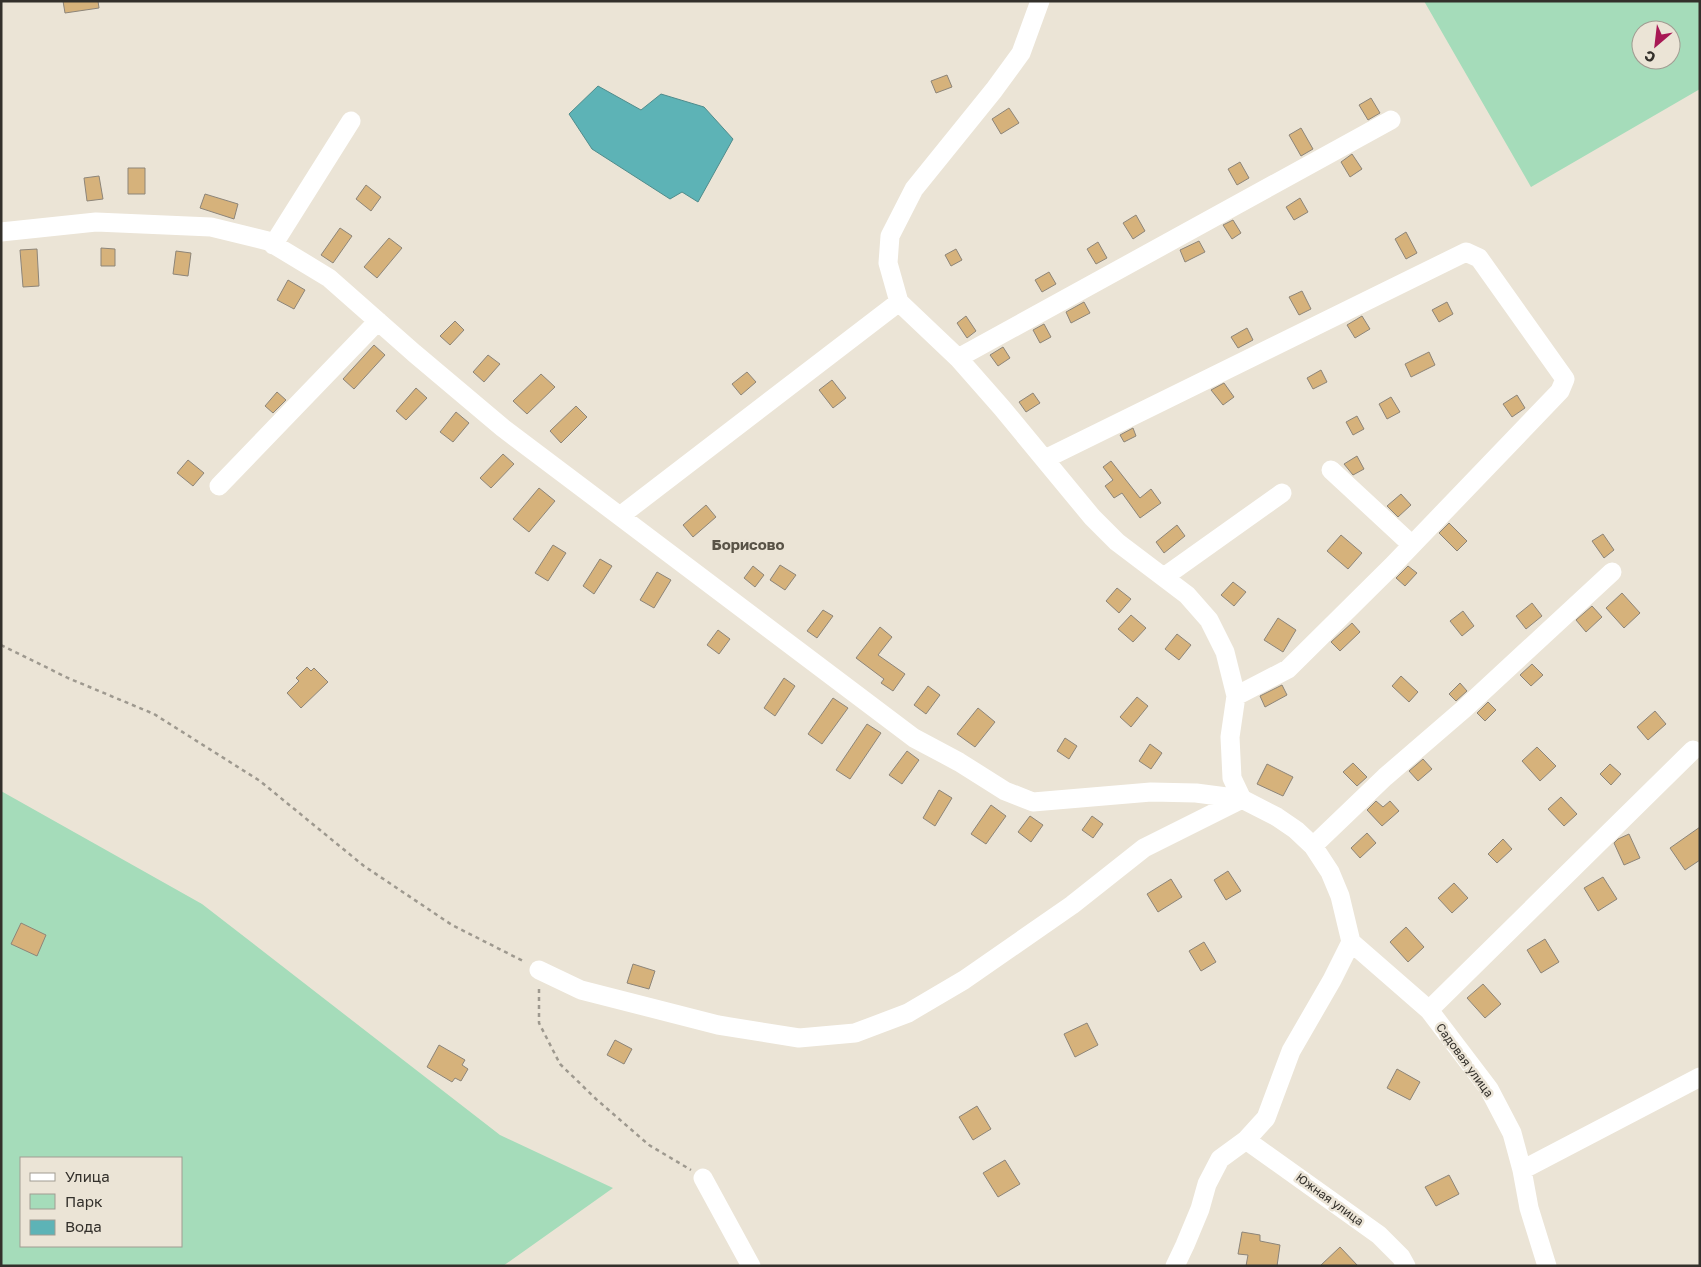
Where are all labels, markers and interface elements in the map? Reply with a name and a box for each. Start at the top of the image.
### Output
north arrow [1631,20,1681,70]
text: С [1641,47,1658,67]
district label: Борисово [712,535,784,553]
street label: Садовая улица [1433,1020,1497,1100]
legend [20,1157,182,1247]
text: Улица [65,1167,110,1185]
street label: Южная улица [1293,1169,1367,1229]
text: Парк [65,1192,103,1210]
text: Вода [65,1217,102,1235]

